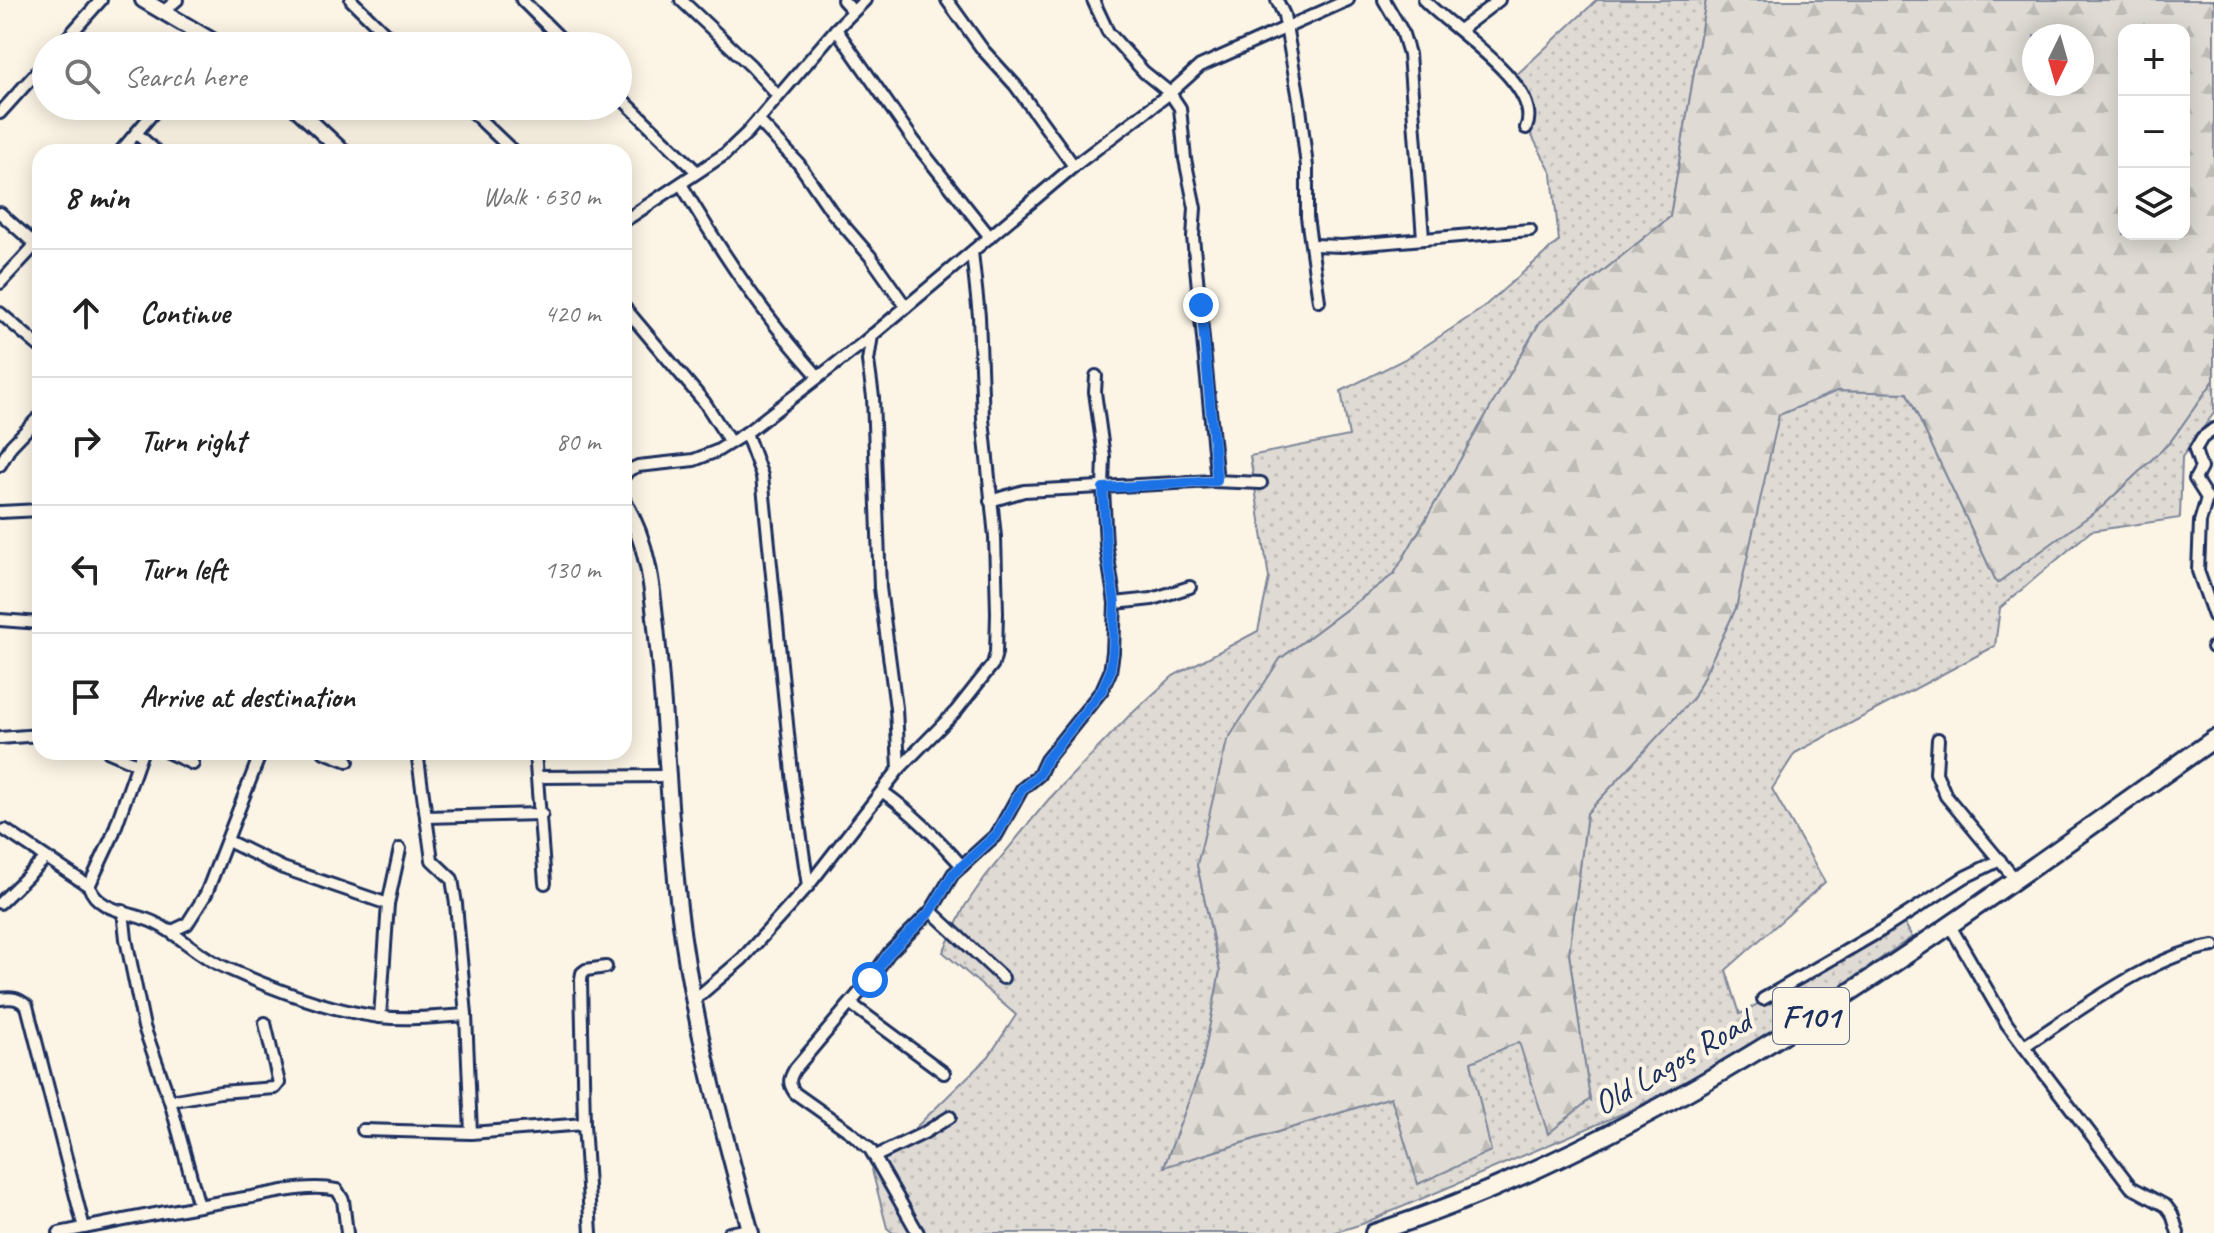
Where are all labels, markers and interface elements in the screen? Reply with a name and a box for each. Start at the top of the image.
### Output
north arrow [2022,24,2094,96]
map controls [2118,24,2190,240]
button: + [2118,24,2190,96]
search box [32,32,632,120]
icon: search [60,54,104,98]
text: Search here [124,57,246,95]
button: − [2118,96,2190,168]
button: layers [2118,168,2190,240]
text: 8 min [64,175,129,218]
text: Walk · 630 m [483,180,600,213]
route end [1183,287,1219,323]
icon: ahead [64,291,108,335]
text: Continue [140,294,230,332]
text: 420 m [544,297,600,330]
icon: right [64,419,108,463]
text: Turn right [140,422,245,460]
text: 80 m [556,425,600,458]
icon: left [64,547,108,591]
text: Turn left [140,550,227,588]
text: 130 m [544,553,600,586]
icon: arrive [64,675,108,719]
text: Arrive at destination [140,678,355,716]
route start [852,962,888,998]
road number: F101 [1773,988,1849,1044]
street label: Old Lagos Road [1585,997,1764,1124]

